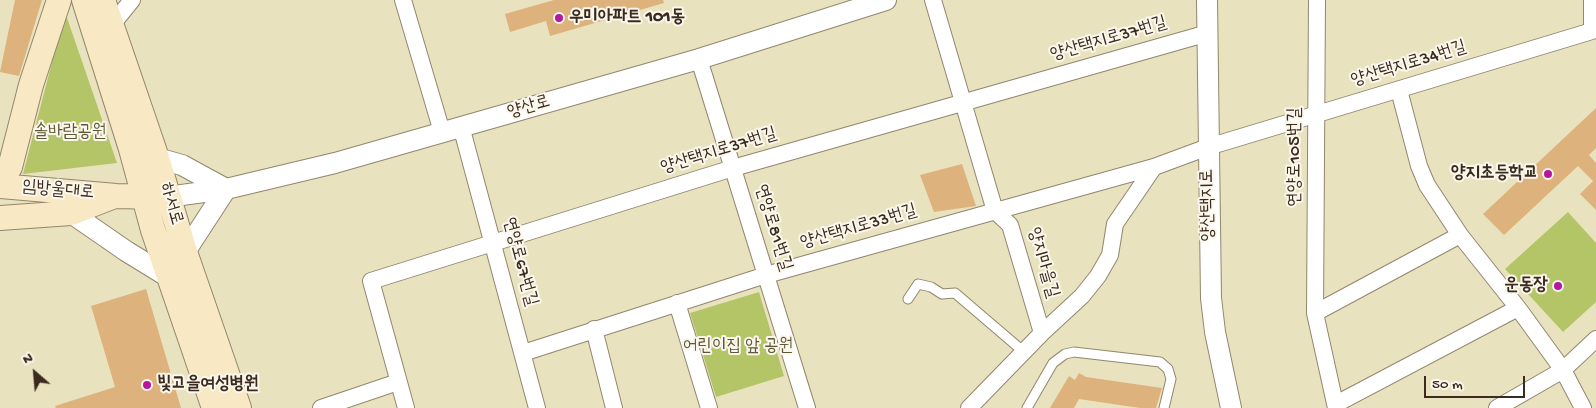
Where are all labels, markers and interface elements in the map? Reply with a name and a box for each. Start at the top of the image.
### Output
place label: 우미아파트 101동 [569,7,685,29]
marker: 우미아파트 101동 [553,12,565,24]
street label: 양산택지로37번길 [1048,13,1170,67]
street label: 양산택지로34번길 [1349,37,1469,93]
street label: 양산로 [505,92,553,124]
street label: 연양로105번길 [1285,107,1307,207]
park label: 솔바람공원 [34,122,106,144]
street label: 양산택지로37번길 [658,124,780,180]
place label: 양지초등학교 [1451,163,1538,185]
marker: 양지초등학교 [1542,168,1554,180]
street label: 양산택지로 [1198,169,1220,241]
street label: 임방울대로 [21,177,95,205]
street label: 하서로 [154,180,186,228]
street label: 연양로81번길 [749,182,795,274]
street label: 양산택지로33번길 [798,201,920,255]
street label: 연양로67번길 [497,215,541,309]
street label: 양지마을길 [1022,225,1062,301]
place label: 운동장 [1505,275,1548,297]
marker: 운동장 [1552,280,1564,292]
park label: 어린이집 앞 공원 [683,336,793,358]
north arrow [10,348,60,398]
text: N [20,350,36,369]
scale bar [1426,366,1527,398]
place label: 빛고을여성병원 [157,374,258,396]
text: 50 m [1432,376,1463,394]
marker: 빛고을여성병원 [141,379,153,391]

